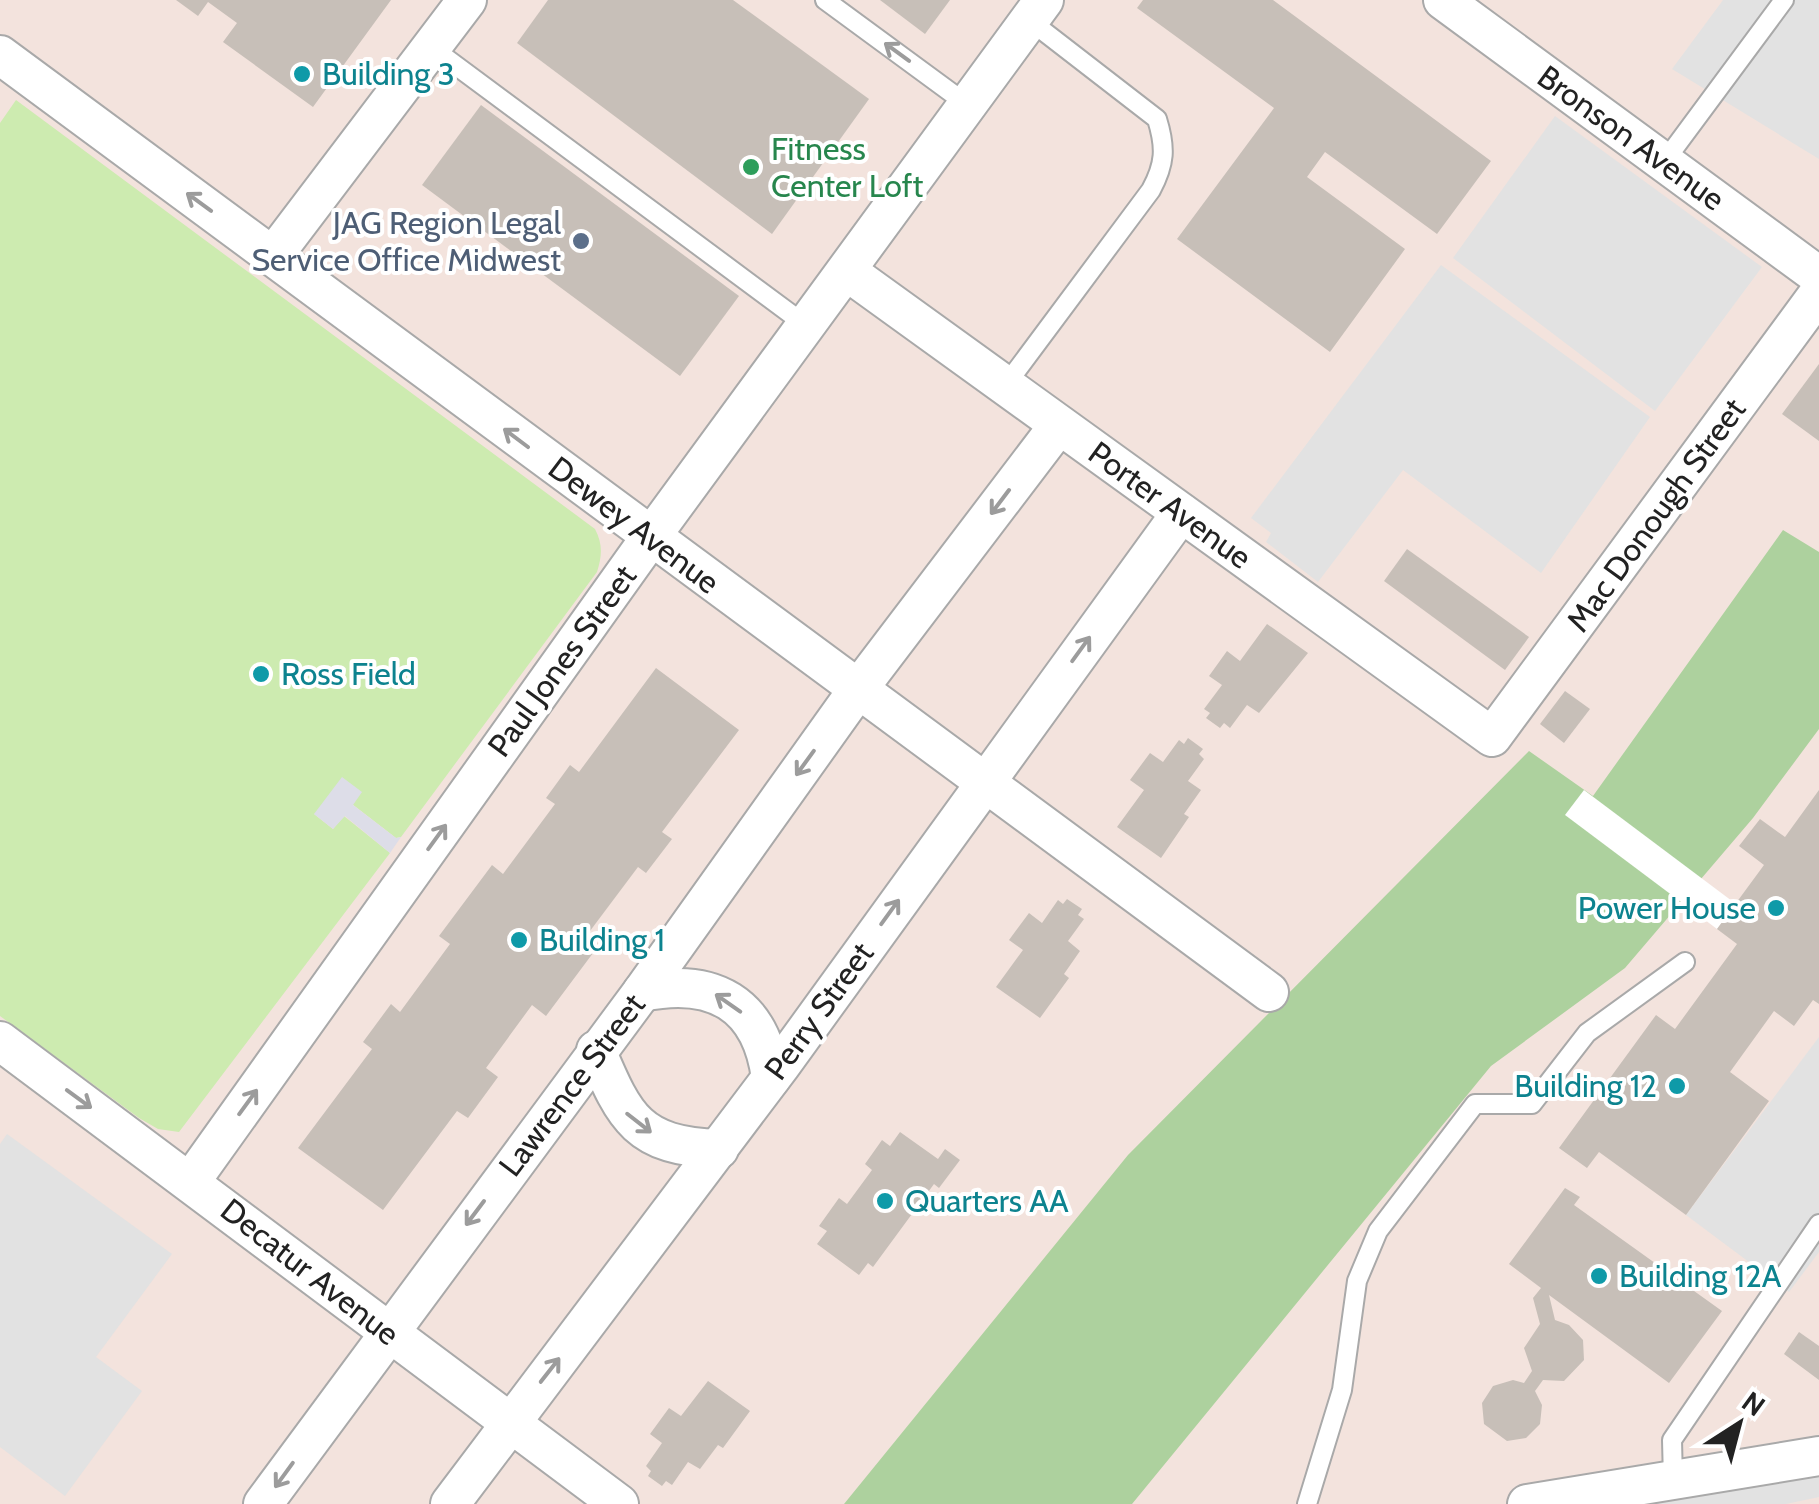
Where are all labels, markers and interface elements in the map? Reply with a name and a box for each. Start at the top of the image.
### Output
one-way arrow [884,42,911,63]
place label: Building 3 [322,54,455,93]
street label: Bronson Avenue [1530,57,1732,218]
marker: Building 3 [291,63,313,85]
place label: Fitness Center Loft [771,129,923,205]
marker: Fitness Center Loft [740,156,762,178]
one-way arrow [186,191,213,212]
place label: JAG Region Legal Service Office Midwest [251,203,561,279]
marker: JAG Region Legal Service Office Midwest [570,230,592,252]
street label: Mac Donough Street [1558,390,1753,639]
one-way arrow [503,427,530,448]
street label: Porter Avenue [1081,433,1259,577]
street label: Dewey Avenue [541,448,727,601]
one-way arrow [990,489,1012,515]
street label: Paul Jones Street [479,557,644,764]
one-way arrow [1070,636,1091,663]
place label: Ross Field [281,654,416,693]
marker: Ross Field [250,663,272,685]
one-way arrow [795,748,816,776]
one-way arrow [426,824,447,851]
place label: Power House [1578,888,1756,927]
marker: Power House [1765,897,1787,919]
one-way arrow [879,899,900,926]
place label: Building 1 [539,920,665,959]
marker: Building 1 [508,929,530,951]
street label: Perry Street [756,934,882,1087]
street label: Lawrence Street [490,986,653,1184]
one-way arrow [714,993,742,1014]
place label: Building 12 [1514,1066,1657,1105]
marker: Building 12 [1666,1075,1688,1097]
one-way arrow [65,1088,92,1109]
one-way arrow [237,1088,258,1116]
one-way arrow [625,1112,652,1133]
place label: Quarters AA [905,1181,1069,1220]
street label: Decatur Avenue [213,1190,407,1353]
marker: Quarters AA [874,1190,896,1212]
one-way arrow [465,1199,486,1226]
place label: Building 12A [1619,1256,1782,1295]
marker: Building 12A [1588,1265,1610,1287]
one-way arrow [540,1357,561,1384]
north arrow [1689,1374,1789,1474]
text: N [1736,1384,1772,1423]
one-way arrow [273,1461,294,1489]

